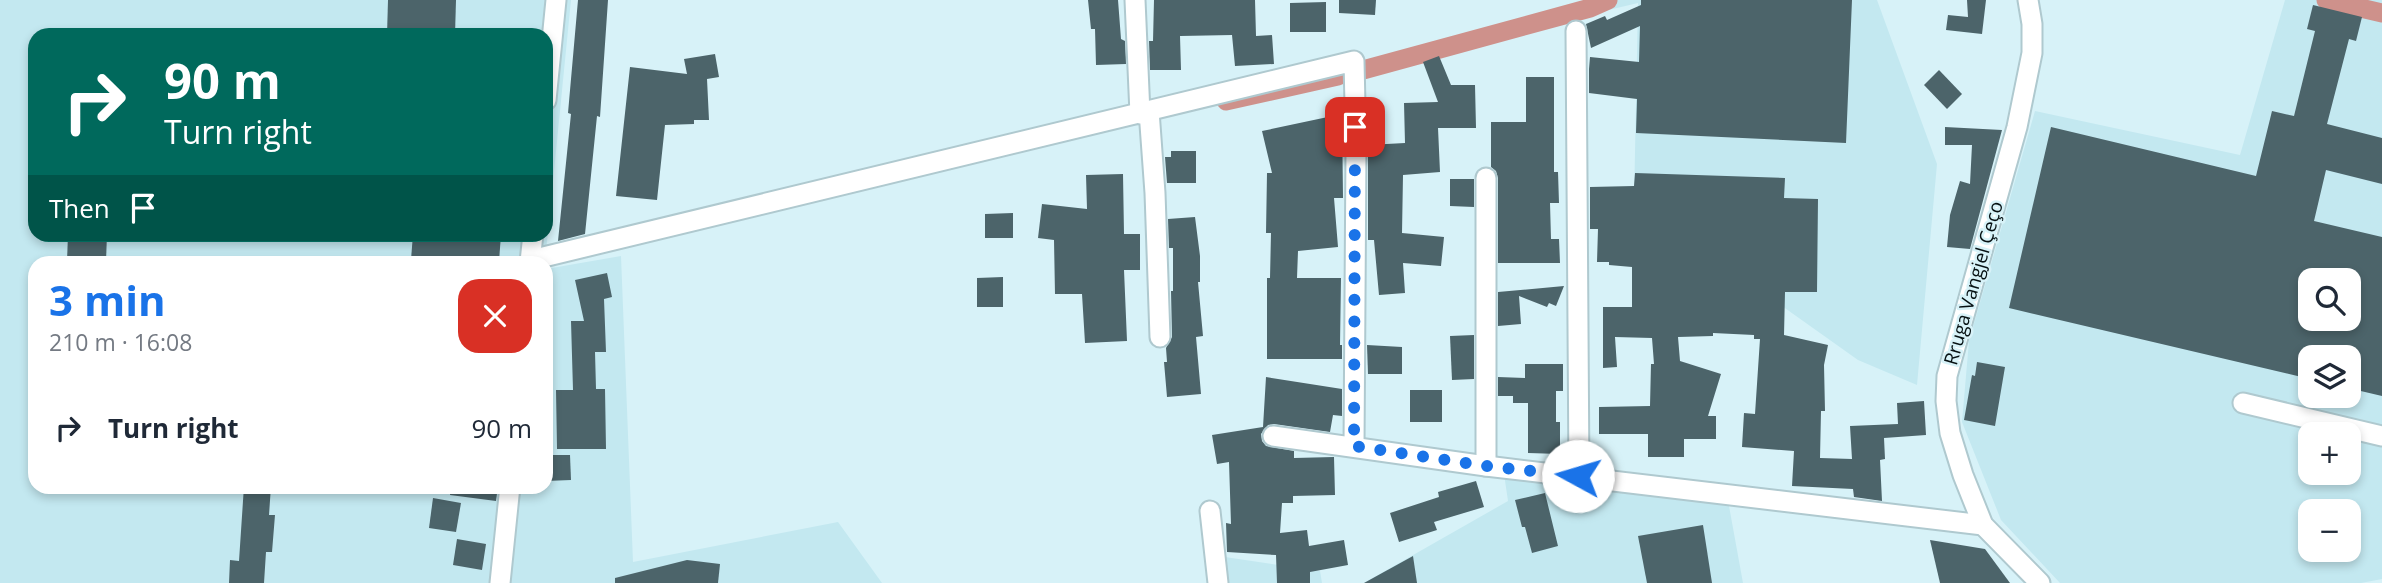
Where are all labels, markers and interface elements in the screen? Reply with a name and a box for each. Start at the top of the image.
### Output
text: 90 m [164,47,281,113]
icon: right [49,56,140,147]
pin [1325,97,1385,157]
icon: arrive [1336,108,1374,146]
text: Turn right [164,110,312,153]
icon: arrive [124,189,162,227]
text: Then [49,190,110,226]
street label: Rruga Vangjel Çeço [1937,198,2009,368]
map controls [2298,268,2361,562]
button: search [2298,268,2361,331]
text: 3 min [49,271,166,328]
button: close [458,279,532,353]
text: 210 m · 16:08 [49,326,192,358]
button: layers [2298,345,2361,408]
icon: right [49,409,87,447]
text: Turn right [108,410,239,446]
text: 90 m [471,410,532,446]
button: + [2298,422,2361,485]
position arrow [1541,439,1615,513]
button: − [2298,499,2361,562]

